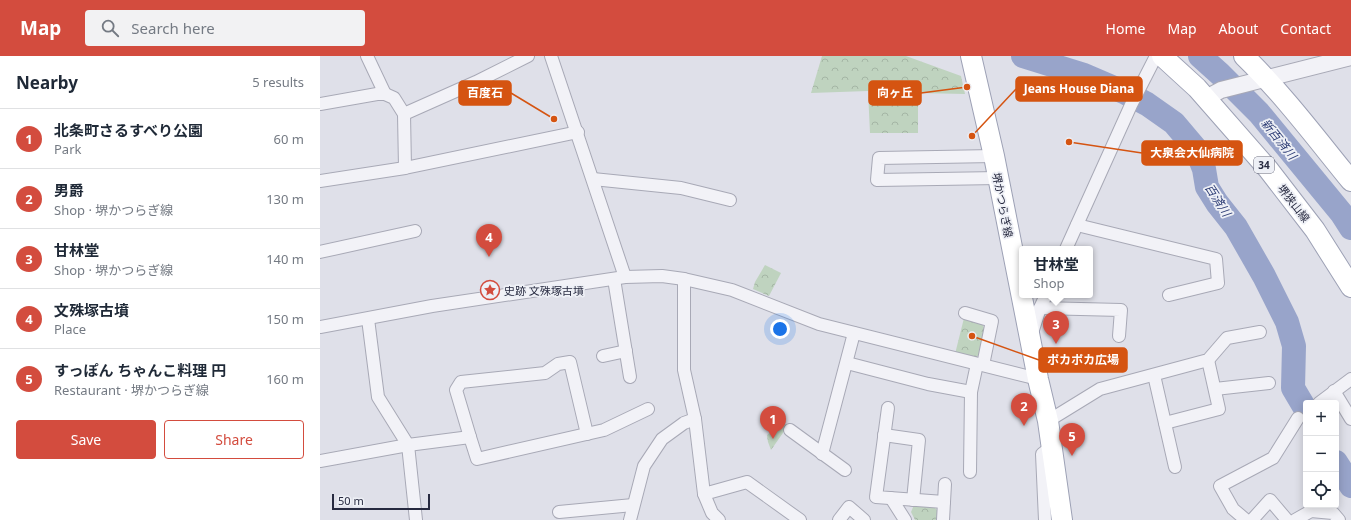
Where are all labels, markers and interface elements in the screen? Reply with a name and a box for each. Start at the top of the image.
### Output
search box [85,10,365,46]
text: Map [20,15,61,41]
icon: search [99,17,121,39]
text: Search here [131,18,215,38]
text: Home [1106,19,1145,38]
text: Map [1167,19,1197,38]
text: About [1219,19,1258,38]
text: Contact [1280,19,1331,38]
text: Nearby [16,71,78,94]
text: 5 results [252,73,304,91]
callout: Jeans House Diana [1016,77,1142,101]
text: Jeans House Diana [1023,80,1134,97]
callout: 百度石 [459,81,511,105]
callout: 向ヶ丘 [869,81,921,105]
text: 百度石 [467,84,503,101]
text: 向ヶ丘 [877,84,913,101]
water label: 新百済川 [1257,115,1302,165]
text: 北条町さるすべり公園 [54,120,203,140]
text: 1 [25,130,33,148]
text: 60 m [274,130,304,148]
text: Park [54,140,81,158]
callout: 大泉会大仙病院 [1142,141,1242,165]
text: 大泉会大仙病院 [1150,144,1234,161]
road number: 34 [1254,157,1274,173]
street label: 堺かつらぎ線 [989,171,1017,239]
text: 男爵 [54,180,84,200]
water label: 百済川 [1201,180,1236,221]
street label: 堺狭山線 [1275,181,1313,225]
text: 2 [25,190,33,208]
text: 130 m [266,190,304,208]
text: Shop · 堺かつらぎ線 [54,201,173,219]
pin: 4 [476,224,502,257]
text: 甘林堂 [54,240,99,260]
popup [1019,246,1093,298]
text: 3 [25,250,33,268]
text: 140 m [266,250,304,268]
text: 甘林堂 [1033,254,1079,274]
text: Shop · 堺かつらぎ線 [54,261,173,279]
text: Shop [1033,274,1065,292]
place icon: 史跡 文殊塚古墳 [479,279,501,301]
place label: 史跡 文殊塚古墳 [504,283,584,298]
text: 文殊塚古墳 [54,300,129,320]
text: 4 [25,310,33,328]
text: 150 m [266,310,304,328]
pin: 3 [1043,311,1069,344]
your location [770,319,790,339]
text: Place [54,320,86,338]
callout: ポカポカ広場 [1039,348,1127,372]
text: ポカポカ広場 [1047,351,1119,368]
text: すっぽん ちゃんこ料理 円 [54,360,226,380]
text: 5 [25,370,33,388]
text: 160 m [266,370,304,388]
text: Restaurant · 堺かつらぎ線 [54,381,209,399]
pin: 2 [1011,393,1037,426]
map controls [1303,400,1339,508]
button: + [1303,400,1339,436]
pin: 1 [760,406,786,439]
button: Save [16,420,156,459]
button: Share [164,420,304,459]
pin: 5 [1059,423,1085,456]
button: − [1303,436,1339,472]
button: locate [1303,472,1339,508]
scale bar [332,492,430,511]
text: 50 m [338,493,364,508]

